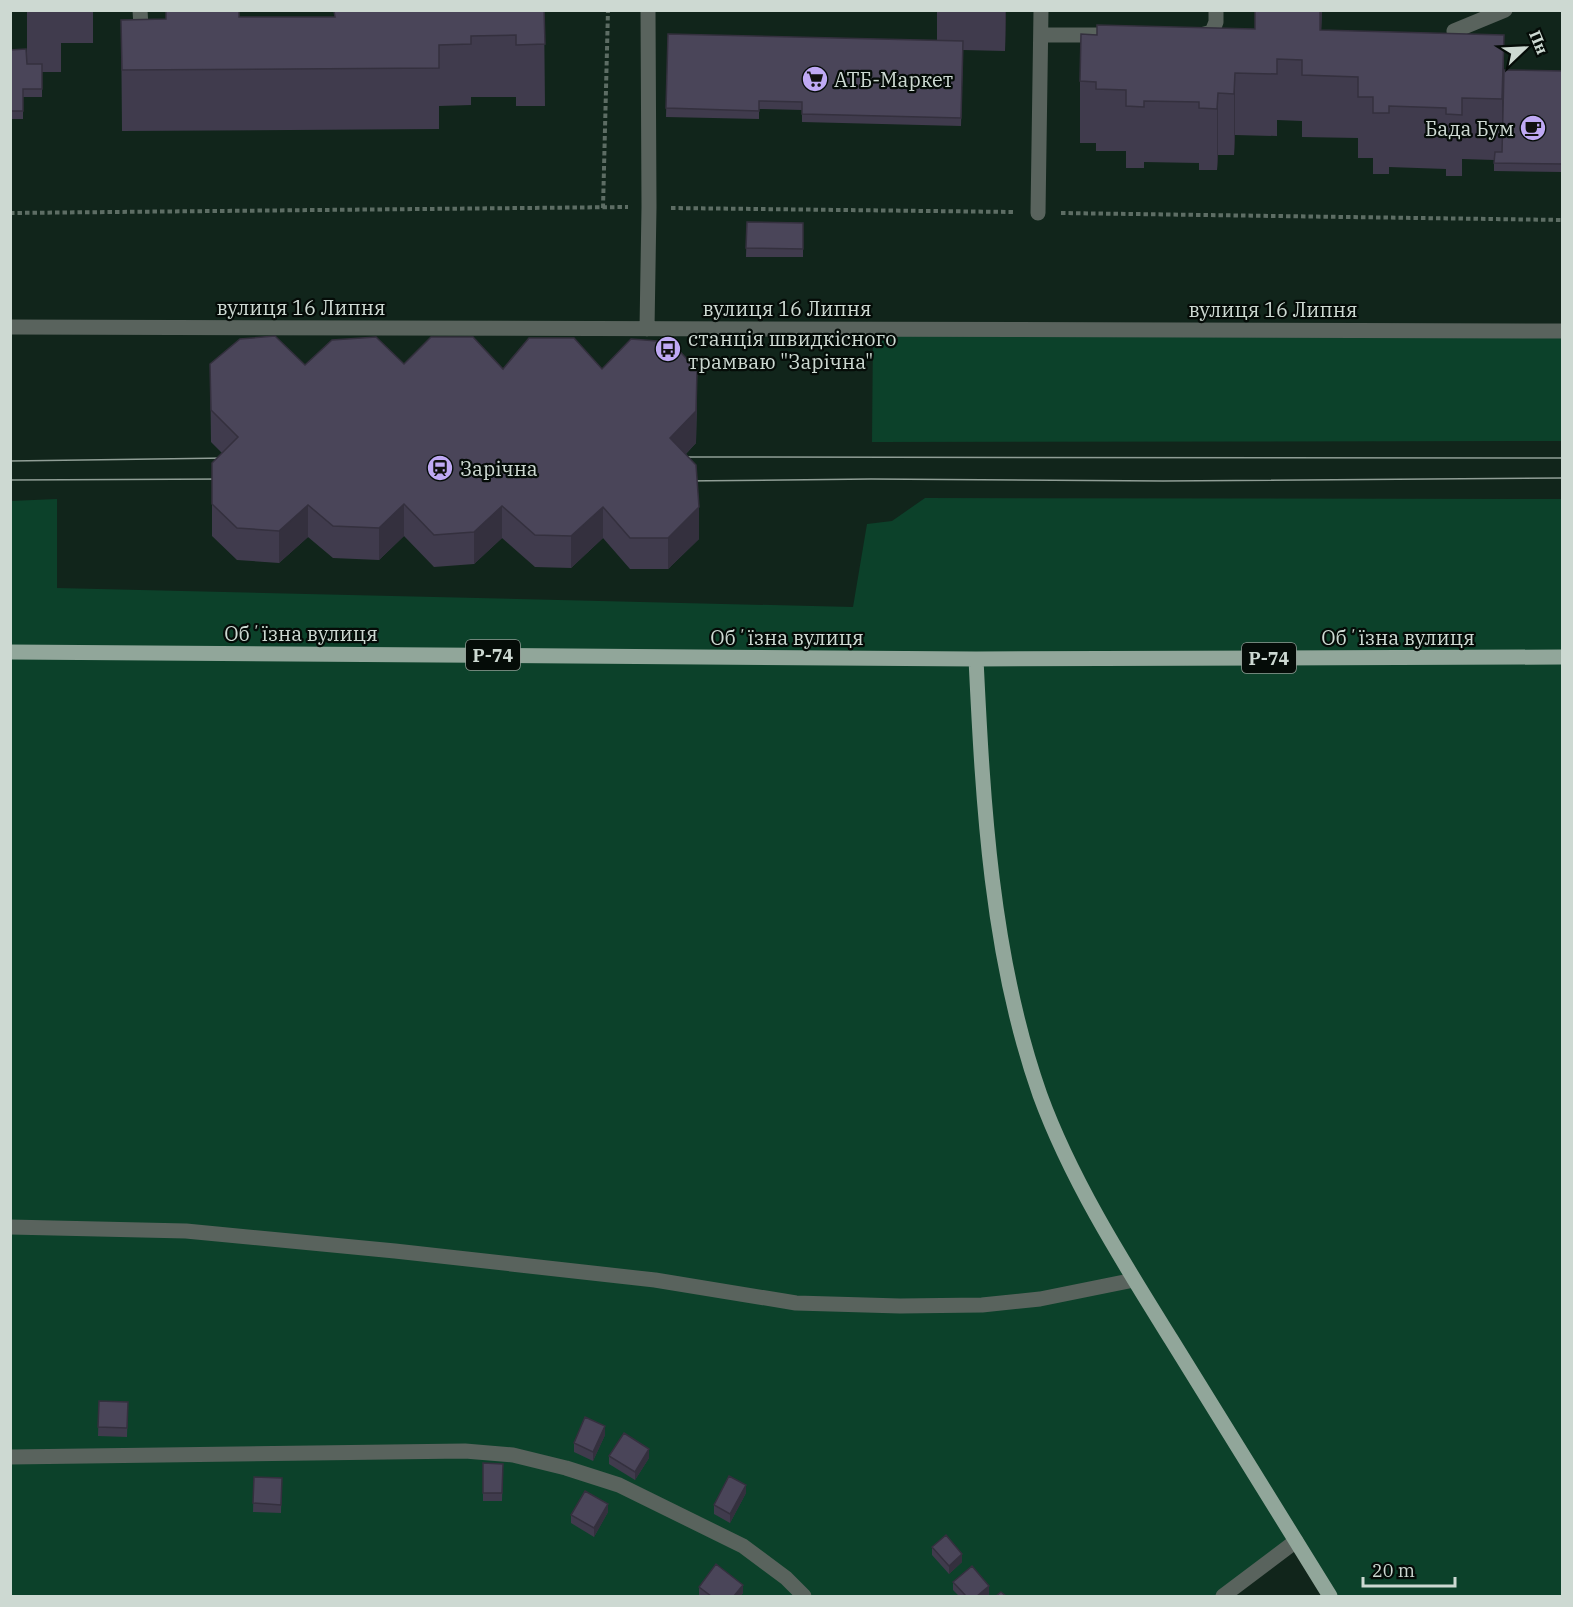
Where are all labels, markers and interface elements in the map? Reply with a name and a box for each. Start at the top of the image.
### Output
north arrow [1495,18,1555,78]
text: Пн [1525,27,1553,57]
supermarket icon: АТБ-Маркет [800,64,830,94]
place label: АТБ-Маркет [834,66,953,93]
cafe icon: Бада Бум [1518,113,1548,143]
place label: Бада Бум [1425,115,1514,142]
street label: вулиця 16 Липня [216,294,386,321]
street label: вулиця 16 Липня [702,295,872,322]
street label: вулиця 16 Липня [1188,296,1358,323]
place label: станція швидкісного трамваю "Зарічна" [688,325,897,375]
bus stop icon: станція швидкісного трамваю "Зарічна" [653,334,683,364]
station icon: Зарічна [425,453,455,483]
place label: Зарічна [460,455,538,482]
street label: Обʼїзна вулиця [224,620,378,647]
street label: Обʼїзна вулиця [710,624,864,651]
street label: Обʼїзна вулиця [1321,624,1475,651]
road number: Р-74 [466,640,520,670]
road number: Р-74 [1242,643,1296,673]
scale bar [1363,1550,1454,1588]
text: 20 m [1372,1559,1415,1582]

